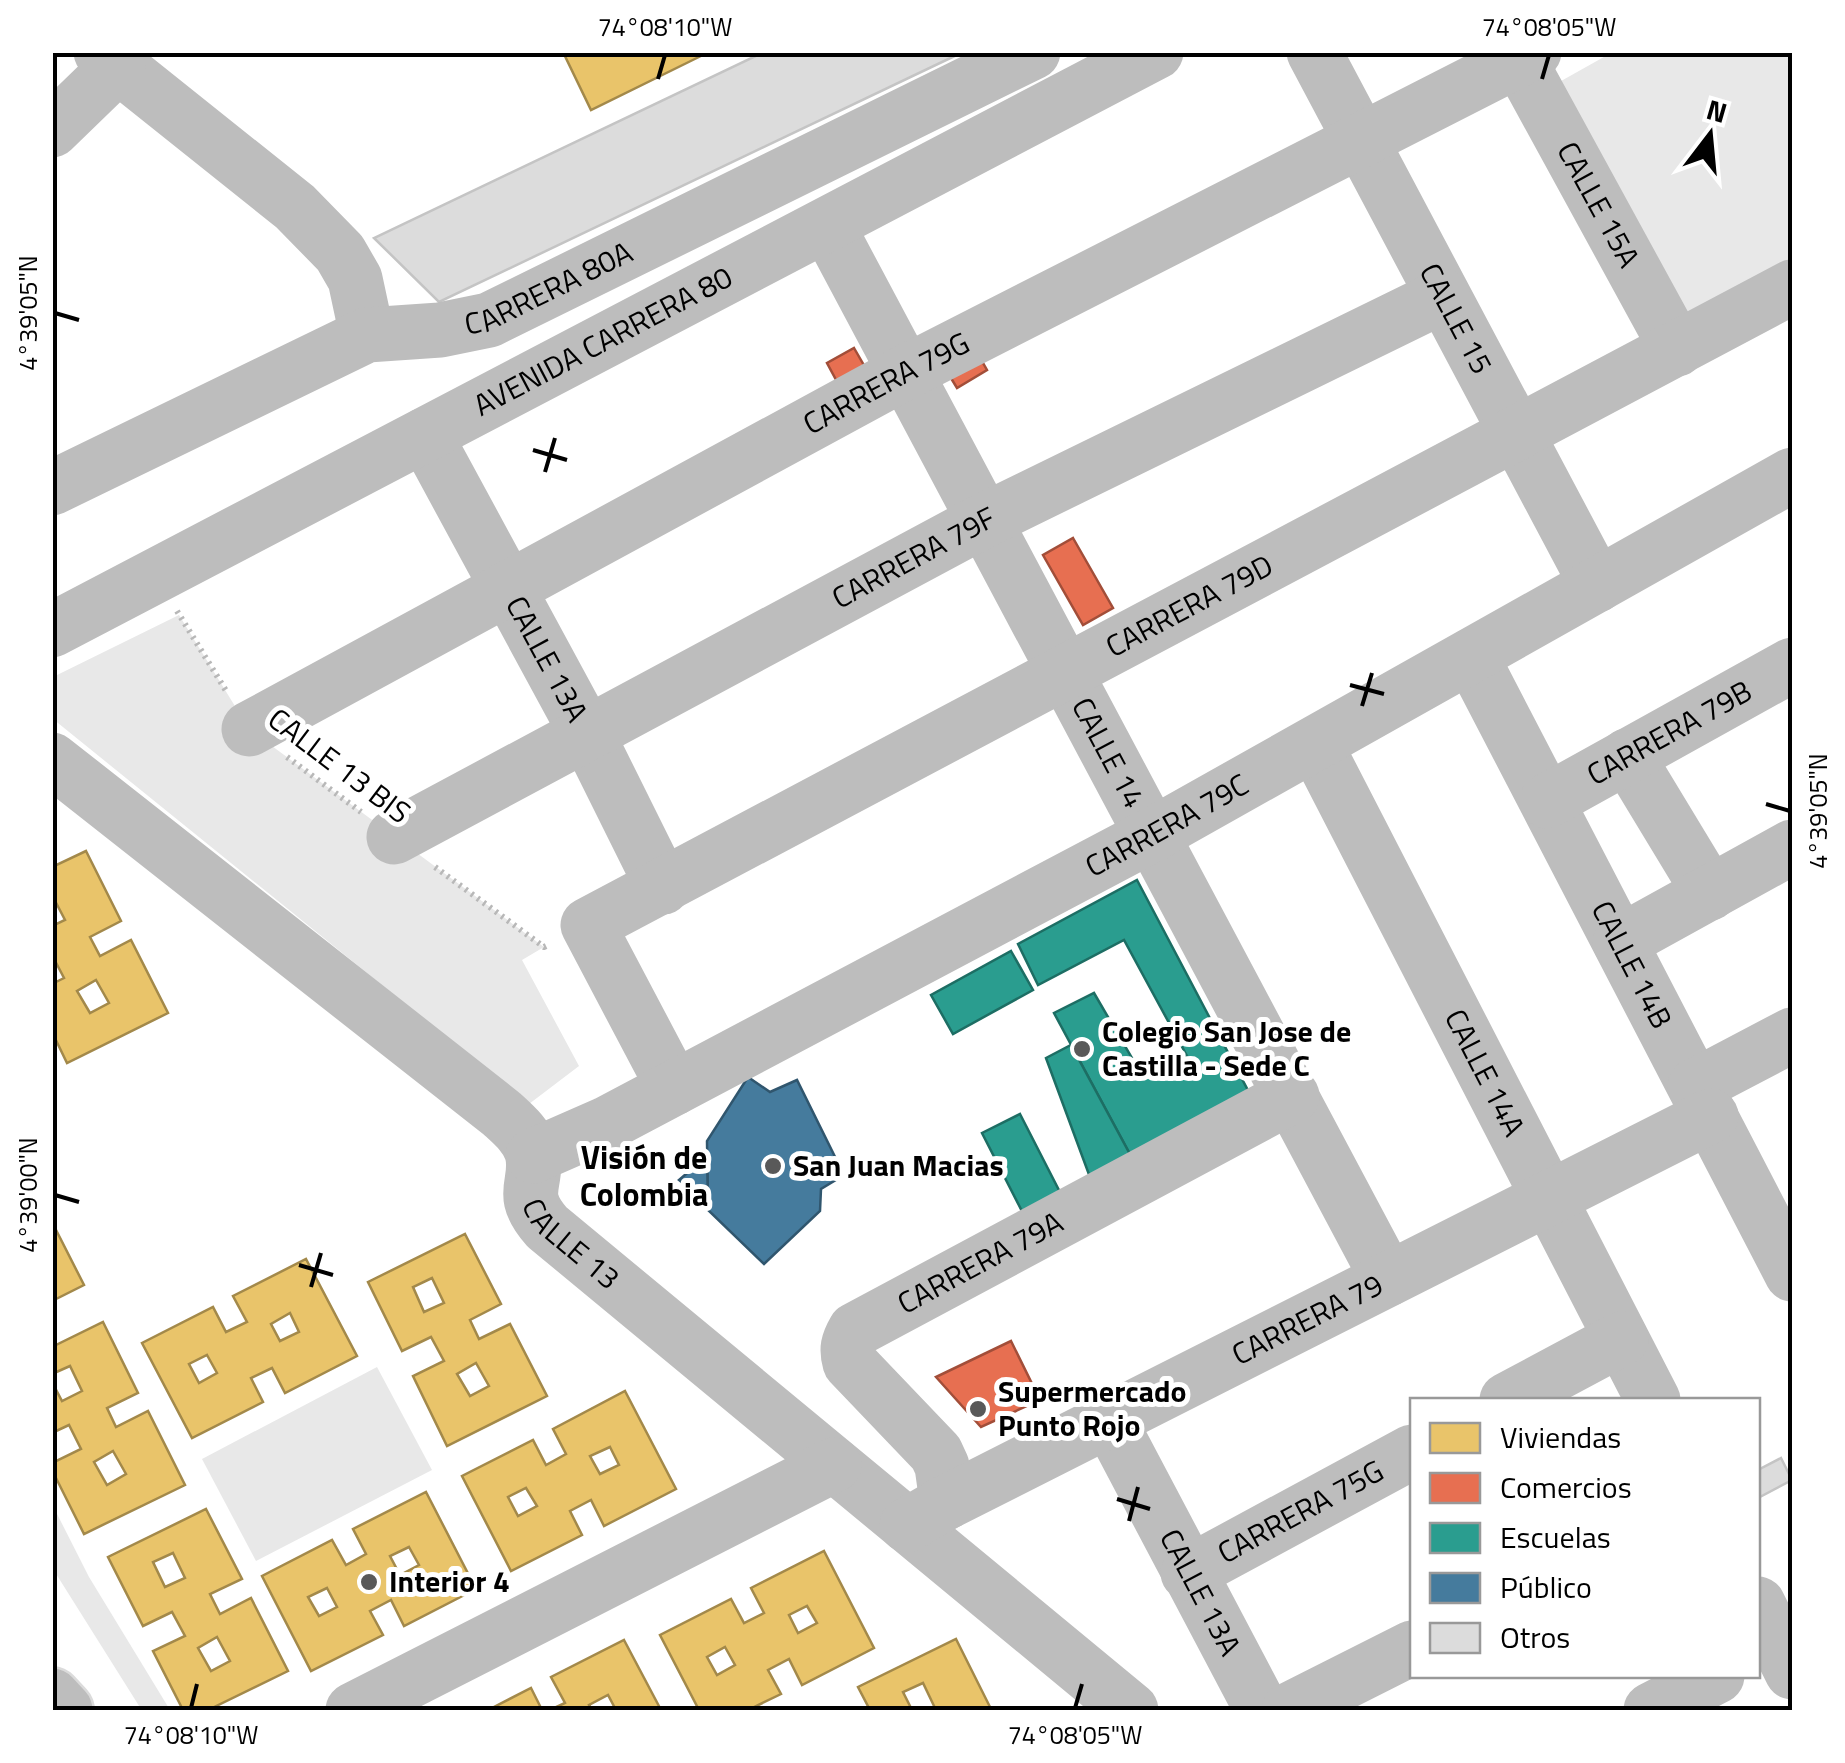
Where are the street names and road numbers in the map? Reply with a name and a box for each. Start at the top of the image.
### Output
street label: CALLE 15A [1546,133,1652,276]
street label: CARRERA 80A [460,229,640,346]
street label: AVENIDA CARRERA 80 [465,254,740,427]
street label: CALLE 15 [1408,255,1505,382]
street label: CARRERA 79G [794,319,977,446]
street label: CARRERA 79F [823,494,1003,620]
street label: CARRERA 79D [1097,542,1281,669]
street label: CALLE 13A [494,587,600,730]
street label: CARRERA 79B [1578,668,1760,797]
street label: CALLE 14 [1060,689,1157,816]
street label: CALLE 13 BIS [258,696,421,834]
street label: CARRERA 79C [1076,761,1257,888]
street label: CALLE 14B [1580,892,1685,1036]
street label: CALLE 14A [1433,1001,1537,1144]
street label: CALLE 13 [510,1191,630,1300]
street label: CARRERA 79A [889,1199,1071,1325]
street label: CARRERA 79 [1223,1261,1391,1377]
street label: CARRERA 75G [1209,1448,1391,1575]
street label: CALLE 13A [1148,1520,1253,1664]

